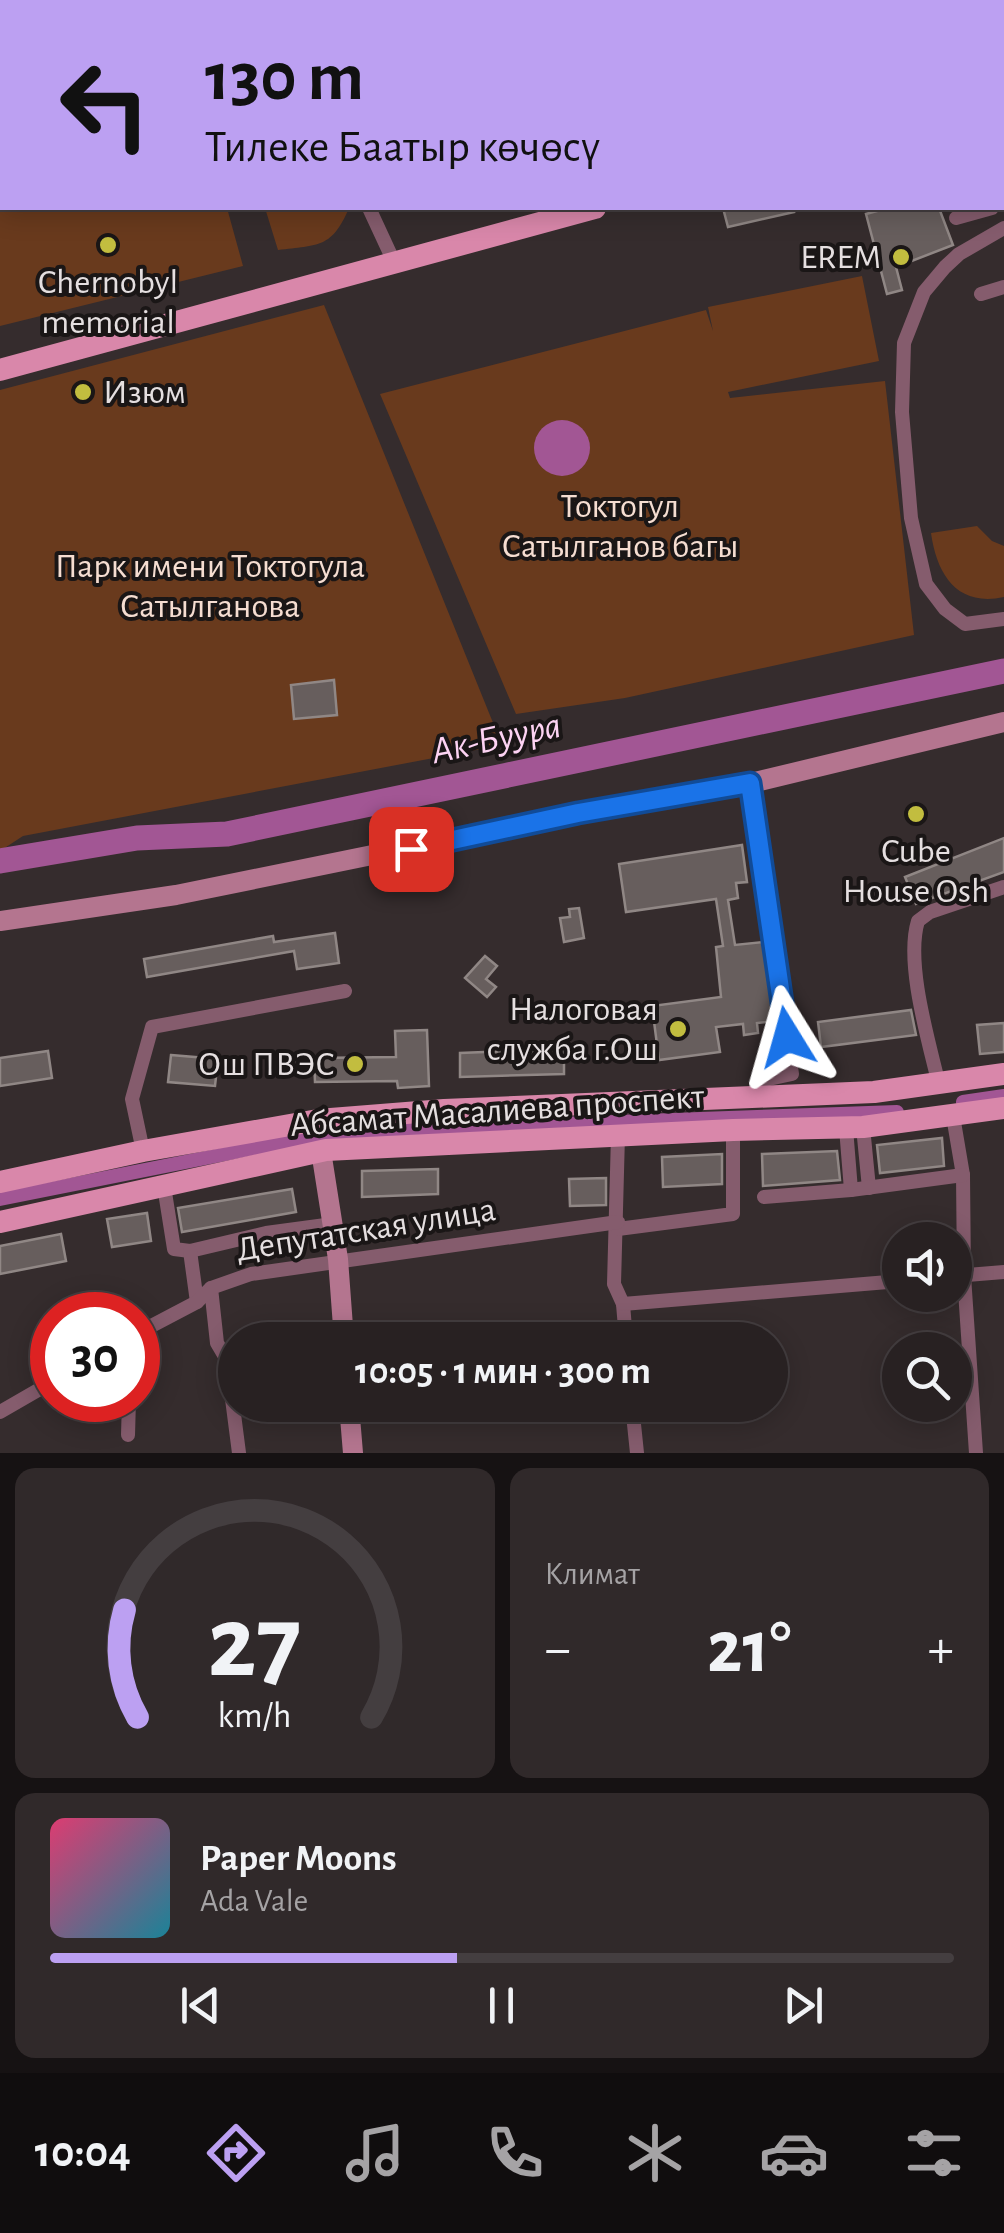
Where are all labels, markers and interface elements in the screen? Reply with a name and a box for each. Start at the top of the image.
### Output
icon: left [40,40,170,170]
text: 130 m [205,43,364,113]
text: Тилеке Баатыр көчөсү [205,125,600,170]
marker: Chernobyl memorial [97,234,119,256]
place label: EREM [800,240,881,275]
marker: EREM [890,246,912,268]
place label: Chernobyl memorial [38,265,178,340]
place label: Изюм [103,375,186,410]
marker: Изюм [72,381,94,403]
park label: Токтогул Сатылганов багы [501,489,739,564]
park label: Парк имени Токтогула Сатылганова [55,549,365,624]
water label: Ак-Буура [427,707,564,771]
marker: Cube House Osh [905,803,927,825]
pin [369,807,454,892]
icon: arrive [384,822,439,877]
place label: Cube House Osh [843,834,989,909]
position arrow [735,985,839,1089]
place label: Налоговая служба г.Ош [487,992,658,1067]
marker: Налоговая служба г.Ош [667,1018,689,1040]
place label: Ош ПВЭС [198,1047,335,1082]
marker: Ош ПВЭС [344,1053,366,1075]
street label: Абсамат Масалиева проспект [289,1079,706,1143]
street label: Депутатская улица [234,1192,498,1268]
map controls [882,1222,972,1422]
button: sound [882,1222,972,1312]
speed limit sign: 30 [30,1292,160,1422]
button: search [882,1332,972,1422]
text: 10:05 · 1 мин · 300 m [355,1353,651,1391]
text: Климат [545,1558,640,1590]
text: 27 [208,1592,302,1696]
text: 21° [707,1611,791,1686]
text: − [545,1622,571,1677]
text: + [928,1622,954,1677]
text: km/h [218,1698,292,1734]
text: Paper Moons [200,1840,397,1878]
text: Ada Vale [200,1885,308,1917]
icon: previous [173,1978,228,2033]
icon: pause [474,1978,529,2033]
icon: next [776,1978,831,2033]
icon: directions [201,2118,271,2188]
icon: music [340,2118,410,2188]
icon: phone [480,2118,550,2188]
icon: climate [620,2118,690,2188]
icon: car [759,2118,829,2188]
icon: filters [899,2118,969,2188]
text: 10:04 [35,2130,131,2175]

